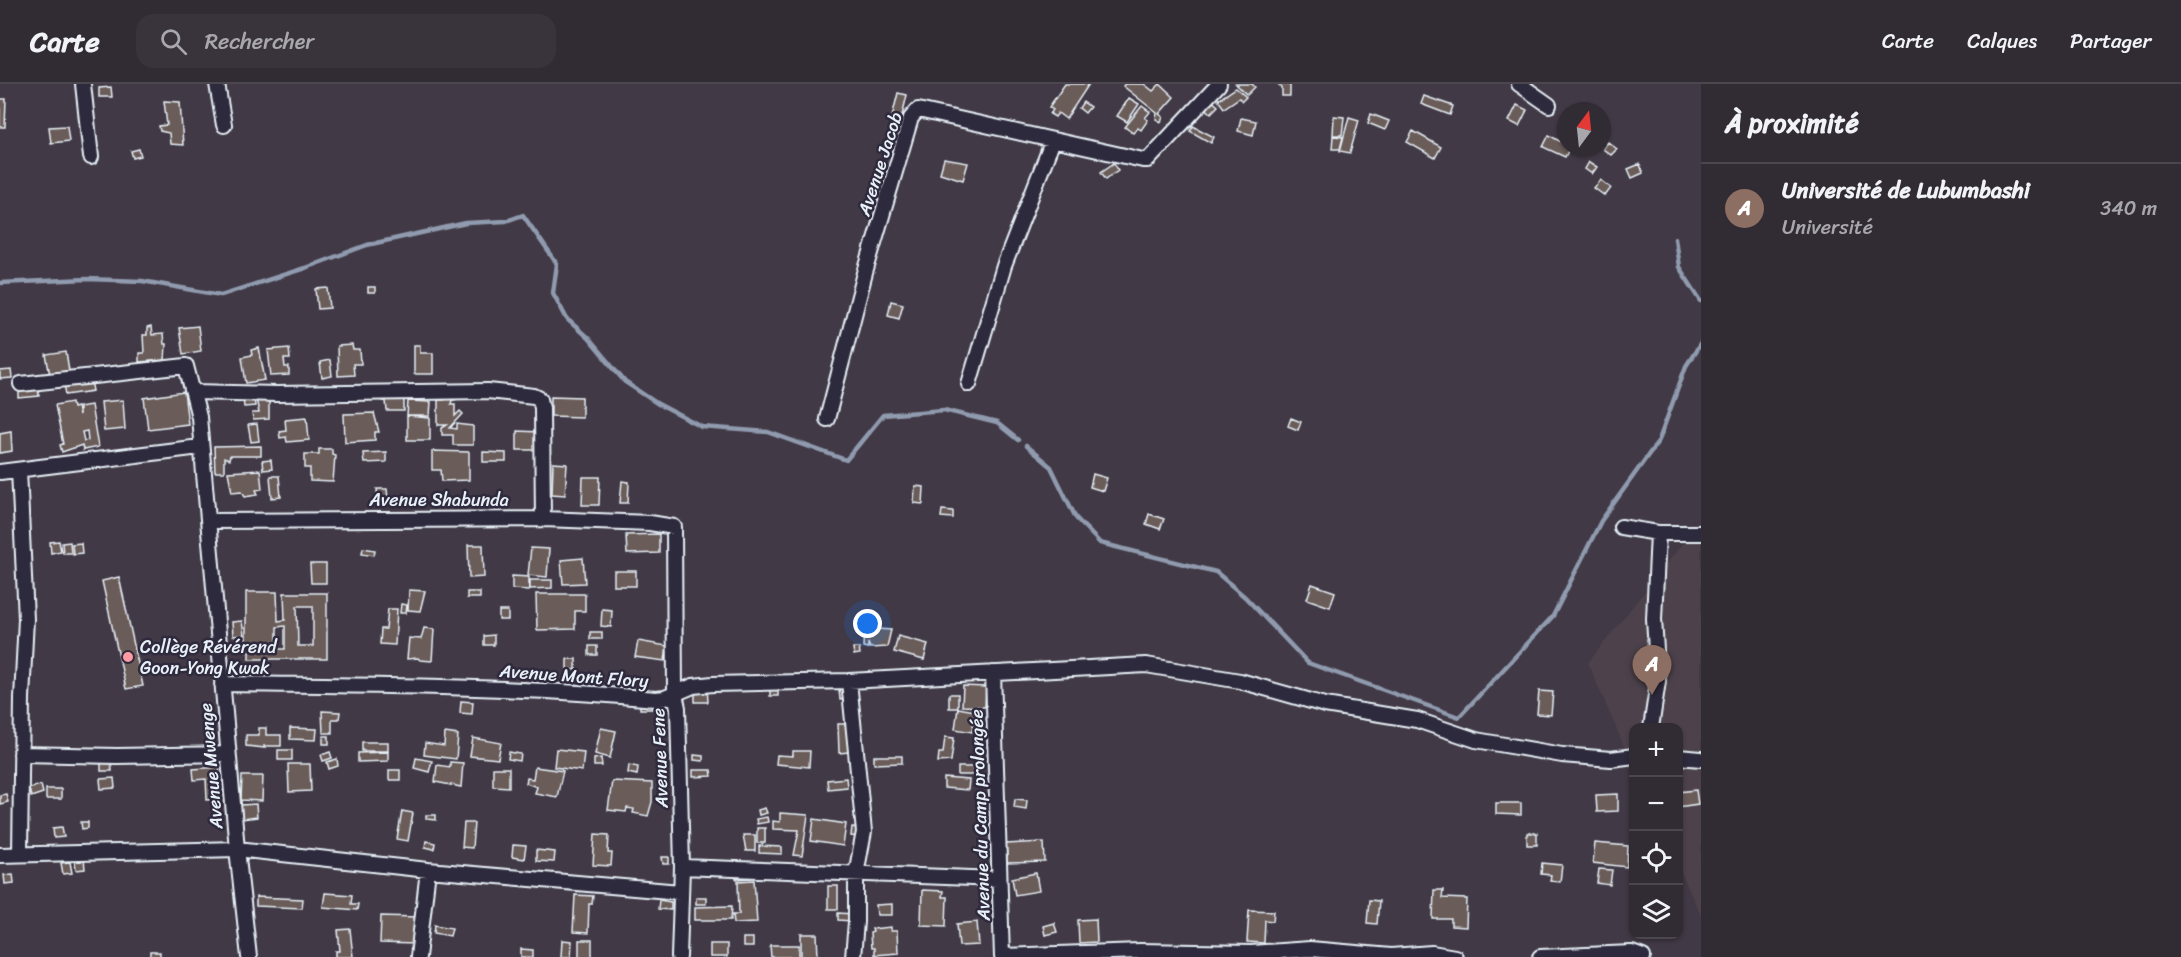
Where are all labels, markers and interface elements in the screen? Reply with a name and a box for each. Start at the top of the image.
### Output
search box [136,14,556,68]
text: Carte [30,17,100,66]
text: Rechercher [205,22,314,61]
text: Carte [1882,22,1934,60]
text: Calques [1967,22,2037,60]
text: Partager [2070,22,2151,60]
icon: search [157,25,190,58]
text: À proximité [1725,100,1859,146]
north arrow [1557,102,1611,156]
street label: Avenue Jacob [848,108,912,221]
text: Université de Lubumbashi [1782,171,2030,210]
text: A [1738,191,1751,226]
text: 340 m [2100,191,2157,226]
text: Université [1782,210,1873,245]
street label: Avenue Shabunda [368,484,509,516]
your location [853,609,882,638]
place label: Collège Révérend Goon-Yong Kwak [140,631,278,684]
pin: A [1632,646,1672,695]
marker: Collège Révérend Goon-Yong Kwak [121,650,135,664]
street label: Avenue Mont Flory [498,655,650,697]
street label: Avenue Mwenge [190,702,233,831]
street label: Avenue Fene [642,707,678,810]
street label: Avenue du Camp prolongée [960,709,1000,922]
map controls [1629,723,1683,939]
button: + [1629,723,1683,777]
button: − [1629,777,1683,831]
button: locate [1629,831,1683,885]
button: layers [1629,885,1683,939]

